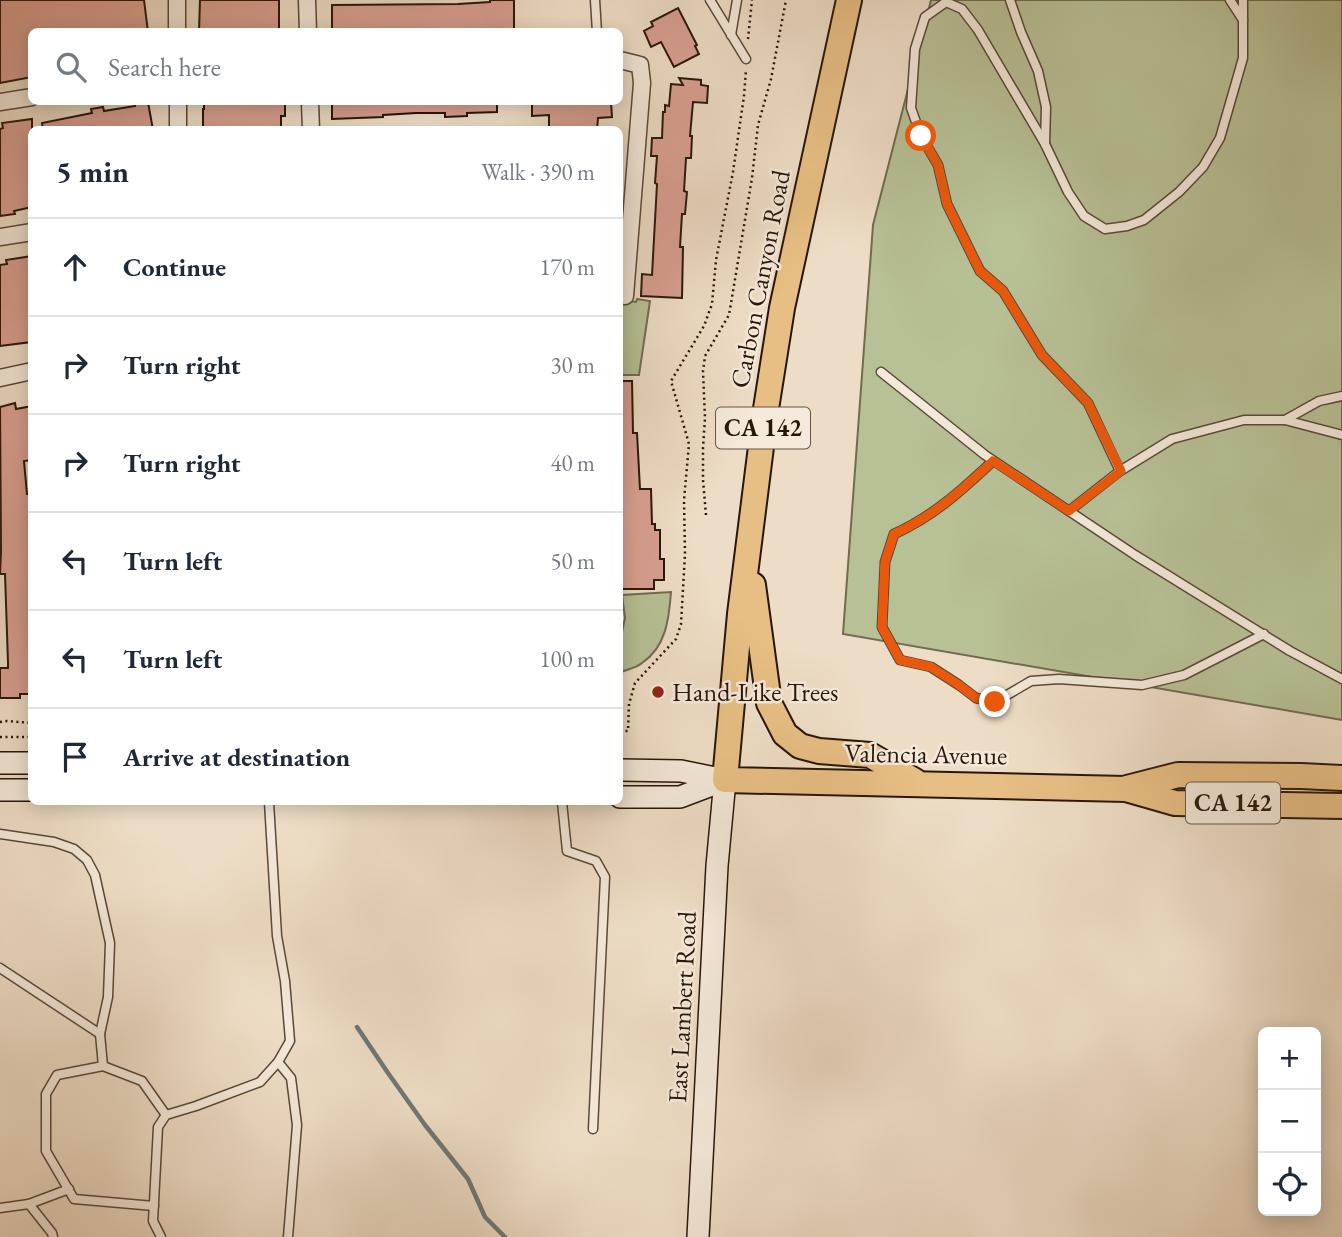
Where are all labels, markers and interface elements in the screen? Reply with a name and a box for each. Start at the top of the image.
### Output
search box [28,28,623,105]
icon: search [52,48,90,86]
text: Search here [108,50,221,84]
route start [905,120,936,151]
text: 5 min [56,152,129,191]
text: Walk · 390 m [481,157,595,187]
street label: Carbon Canyon Road [722,166,798,391]
icon: ahead [56,248,94,286]
text: Continue [123,250,226,284]
text: 170 m [539,252,595,282]
icon: right [56,346,94,384]
text: Turn right [123,348,241,382]
text: 30 m [550,350,595,380]
road number: CA 142 [716,408,810,448]
icon: right [56,444,94,482]
text: Turn right [123,446,241,480]
text: 40 m [550,448,595,478]
icon: left [56,542,94,580]
text: Turn left [123,544,222,578]
text: 50 m [550,546,595,576]
icon: left [56,640,94,678]
text: Turn left [123,642,222,676]
text: 100 m [539,644,595,674]
place label: Hand-Like Trees [672,675,838,709]
marker: Hand-Like Trees [650,684,666,700]
route end [979,686,1010,717]
street label: Valencia Avenue [844,736,1008,772]
icon: arrive [56,738,94,776]
text: Arrive at destination [123,740,350,774]
road number: CA 142 [1186,782,1280,824]
street label: East Lambert Road [660,909,704,1104]
map controls [1258,1027,1321,1216]
button: + [1258,1027,1321,1090]
button: − [1258,1090,1321,1153]
button: locate [1258,1153,1321,1216]

